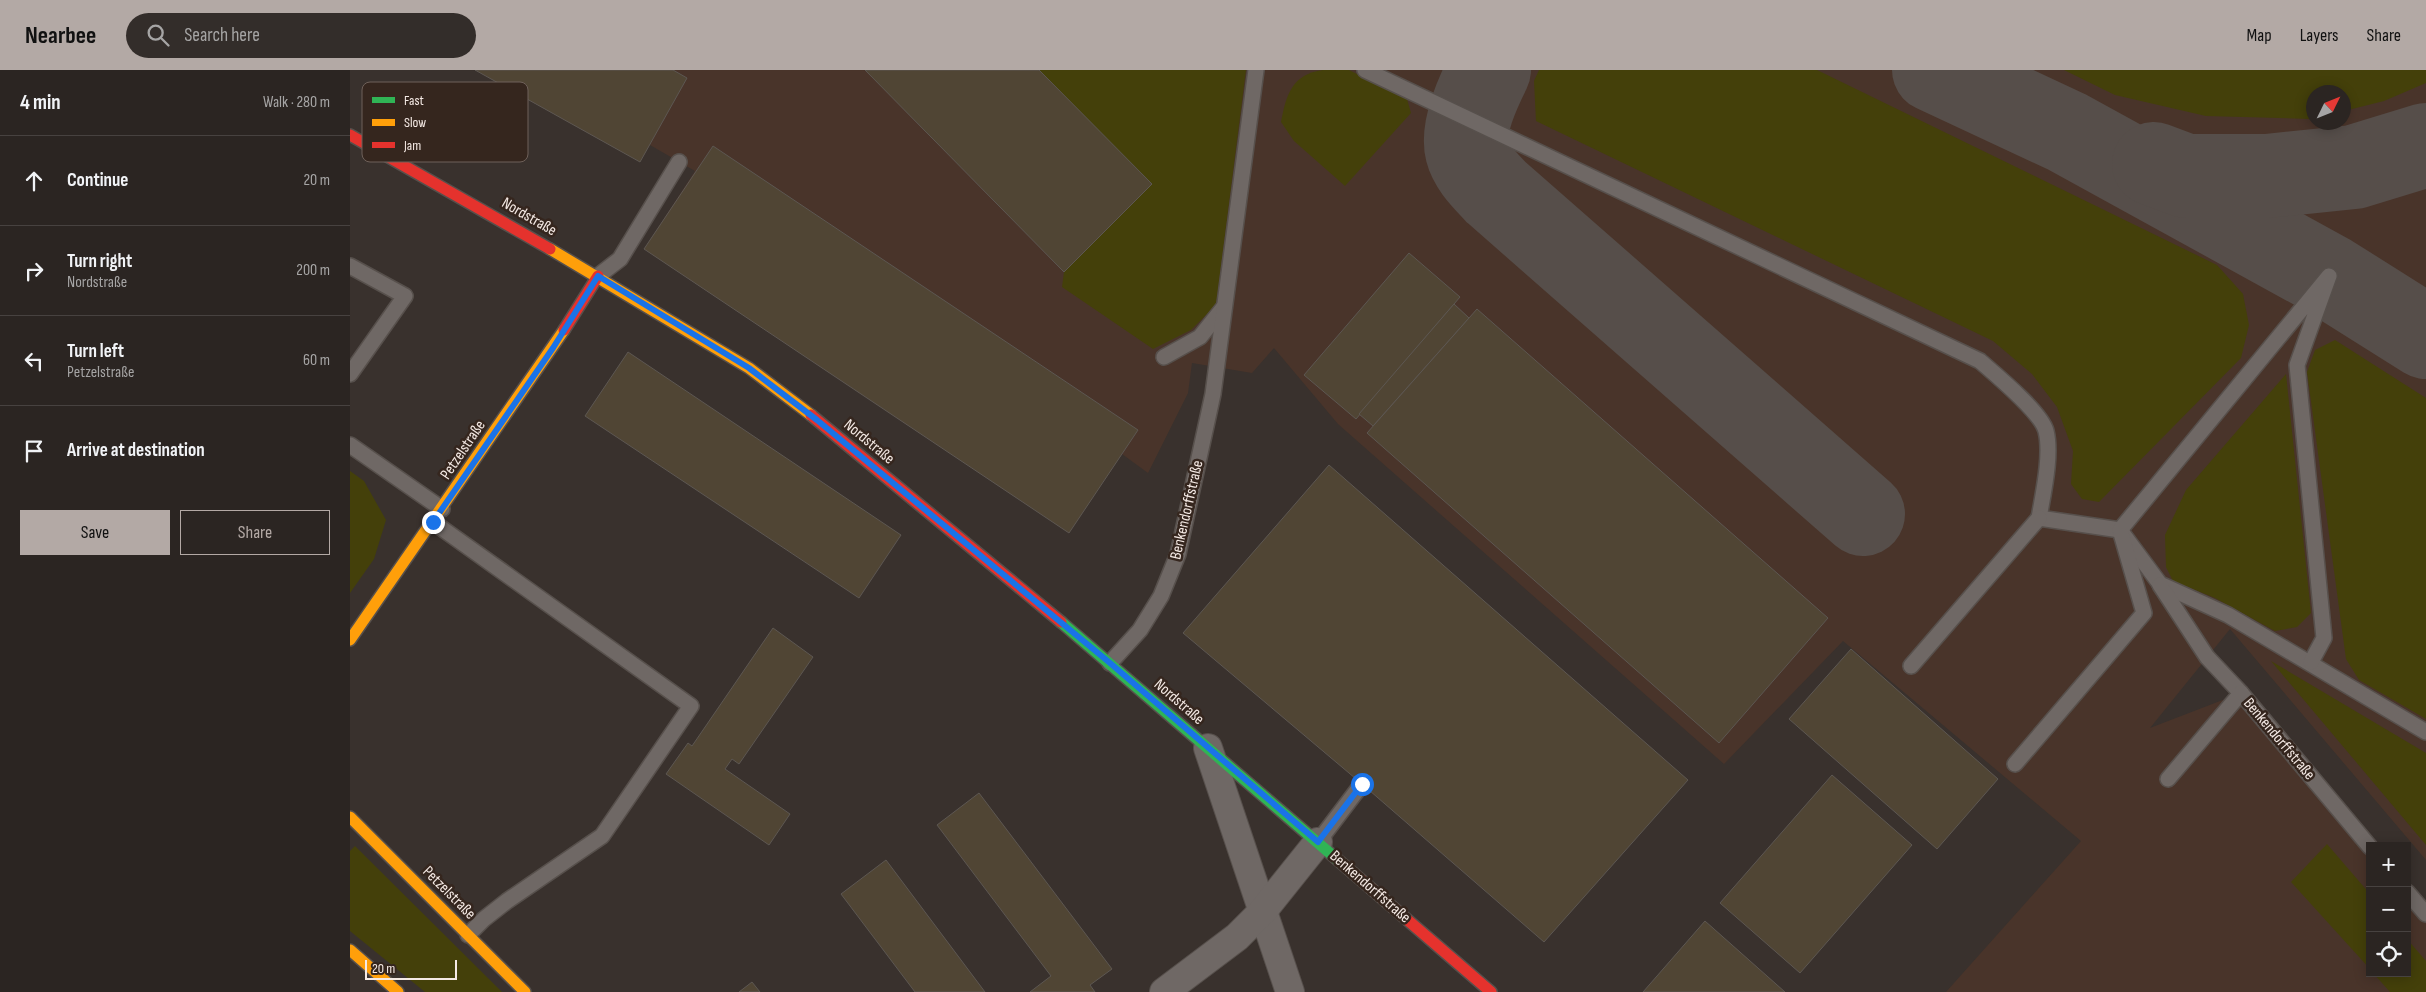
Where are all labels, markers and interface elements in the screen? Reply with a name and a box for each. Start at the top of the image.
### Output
search box [126,13,476,58]
text: Nearbee [25,21,96,50]
icon: search [144,21,172,49]
text: Search here [184,24,260,47]
text: Map [2247,25,2272,46]
text: Layers [2300,25,2339,46]
text: Share [2367,25,2401,46]
legend [362,82,528,162]
north arrow [2306,85,2351,130]
text: 4 min [20,90,61,115]
text: Fast [404,92,424,109]
text: Walk · 280 m [263,93,330,112]
text: Slow [404,114,426,131]
text: Jam [403,137,421,154]
icon: ahead [20,167,48,195]
text: Continue [67,169,128,192]
text: 20 m [303,171,330,190]
street label: Nordstraße [498,194,560,240]
text: Turn right [67,250,132,273]
icon: right [20,257,48,285]
text: 200 m [296,261,330,280]
text: Nordstraße [67,273,127,292]
text: Turn left [67,340,124,363]
icon: left [20,347,48,375]
text: 60 m [303,351,330,370]
text: Petzelstraße [67,363,134,382]
street label: Nordstraße [840,415,898,469]
street label: Petzelstraße [436,417,490,483]
icon: arrive [20,437,48,465]
text: Arrive at destination [67,439,205,462]
street label: Benkendorffstraße [1166,459,1208,561]
button: Save [20,510,170,555]
button: Share [180,510,330,555]
route end [422,511,445,534]
street label: Nordstraße [1150,675,1208,729]
street label: Benkendorffstraße [2239,694,2319,784]
route start [1351,773,1374,796]
map controls [2366,842,2411,977]
button: + [2366,842,2411,887]
street label: Benkendorffstraße [1326,847,1414,927]
street label: Petzelstraße [418,862,480,924]
button: − [2366,887,2411,932]
button: locate [2366,932,2411,977]
scale bar [365,957,458,980]
text: 20 m [372,960,395,977]

